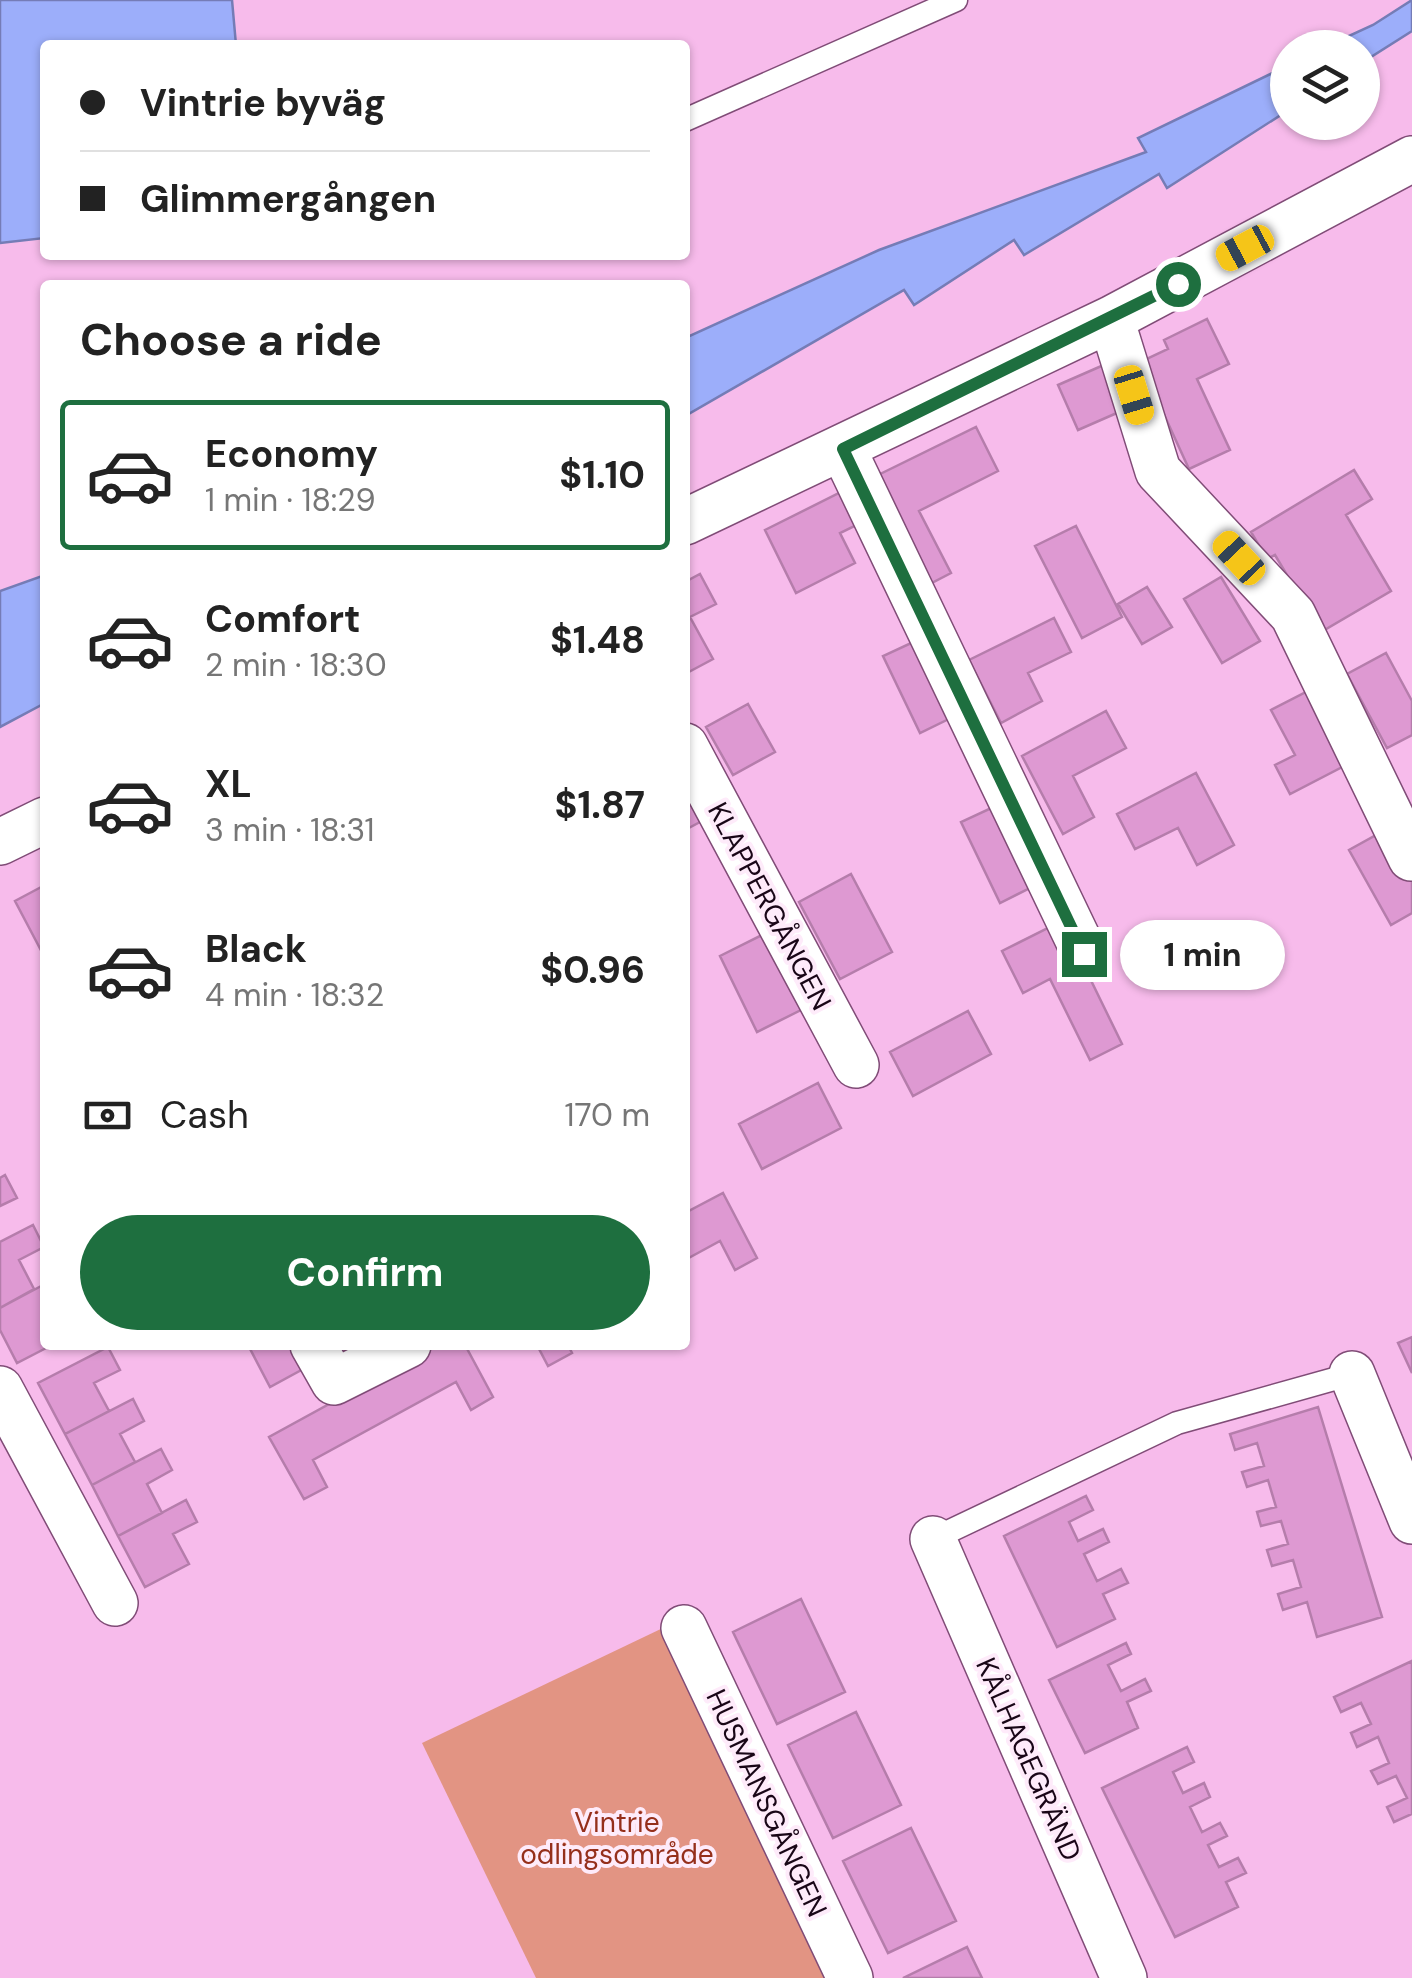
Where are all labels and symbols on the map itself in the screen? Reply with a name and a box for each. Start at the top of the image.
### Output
car [1211,221,1279,275]
route start [1156,262,1201,307]
car [1111,362,1157,428]
car [1208,526,1270,590]
street label: KLAPPERGÅNGEN [699,795,841,1017]
callout: 1 min [1119,919,1284,989]
route end [1062,932,1107,977]
street label: KÅLHAGEGRÄND [967,1652,1091,1866]
street label: HUSMANSGÅNGEN [698,1683,836,1923]
park label: Vintrie odlingsområde [520,1804,714,1873]

